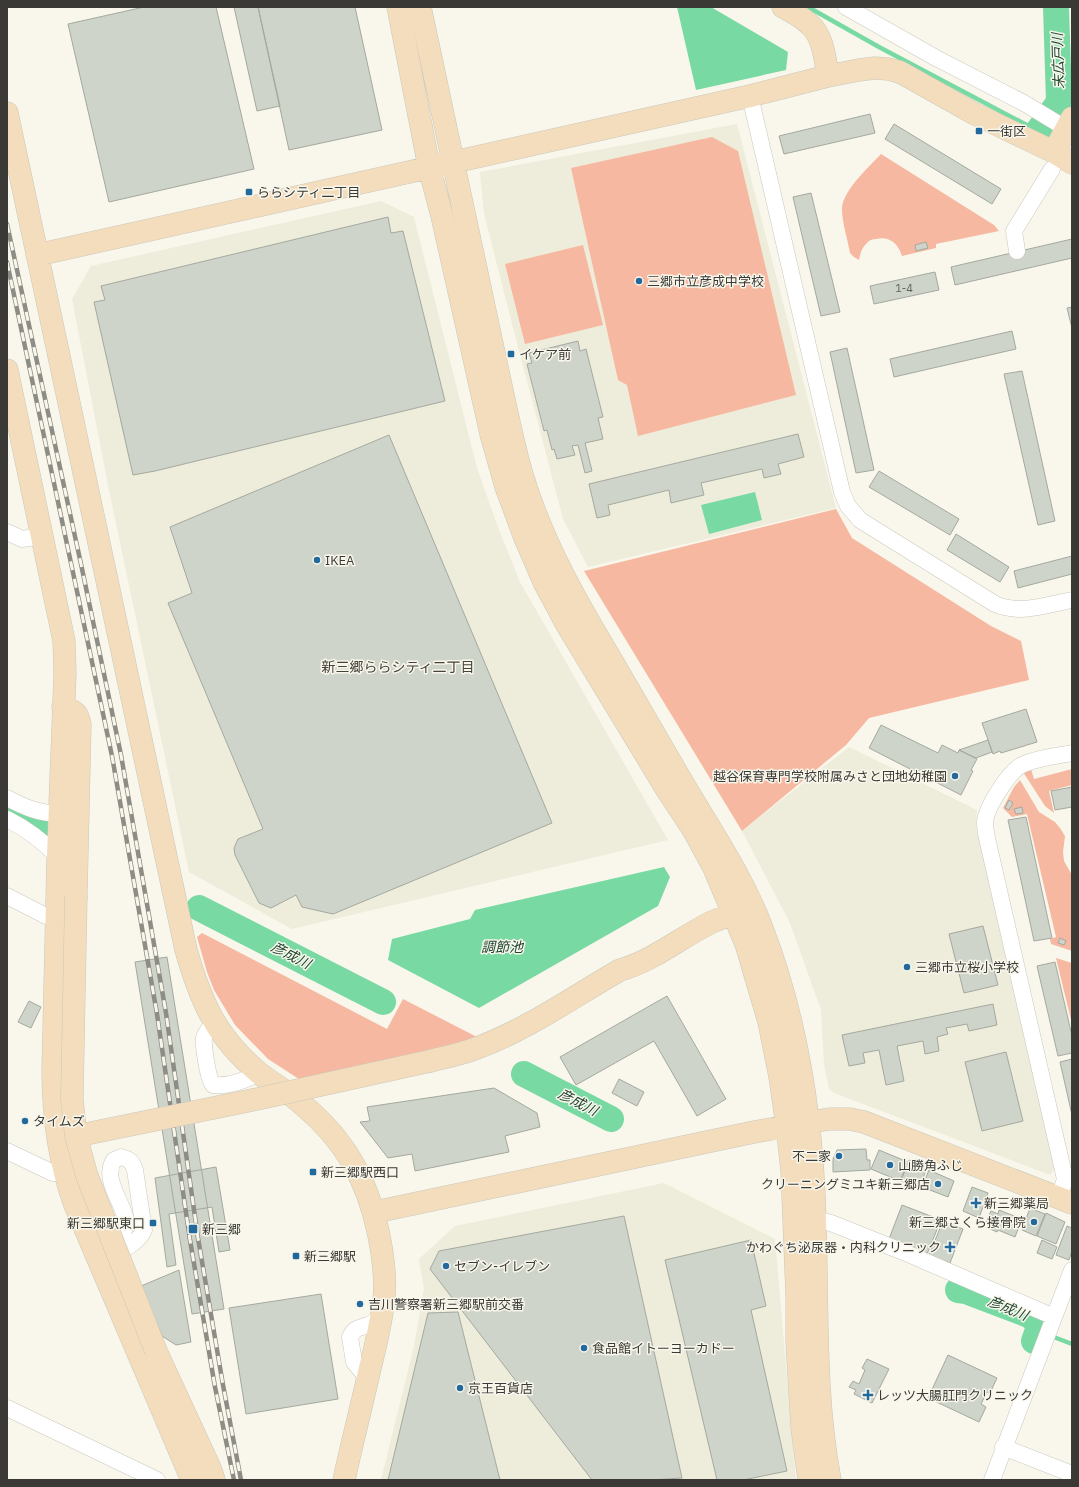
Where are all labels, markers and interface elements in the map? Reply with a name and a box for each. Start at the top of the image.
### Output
water label: 末広戸川 [1048,31,1068,89]
place label: 一街区 [987,123,1026,140]
marker: 一街区 [974,126,984,136]
place label: ららシティ二丁目 [257,184,360,201]
marker: ららシティ二丁目 [244,187,254,197]
place label: 三郷市立彦成中学校 [647,273,764,290]
marker: 三郷市立彦成中学校 [634,276,644,286]
house number: 1-4 [895,281,913,295]
place label: イケア前 [519,346,571,363]
marker: イケア前 [506,349,516,359]
place label: IKEA [325,552,355,569]
marker: IKEA [312,555,322,565]
district label: 新三郷ららシティ二丁目 [321,658,475,676]
place label: 越谷保育専門学校附属みさと団地幼稚園 [713,768,947,785]
marker: 越谷保育専門学校附属みさと団地幼稚園 [950,771,960,781]
water label: 彦成川 [268,937,316,973]
water label: 調節池 [481,938,525,956]
place label: 三郷市立桜小学校 [915,959,1019,976]
marker: 三郷市立桜小学校 [902,962,912,972]
water label: 彦成川 [555,1084,603,1120]
place label: タイムズ [33,1113,85,1130]
marker: タイムズ [20,1116,30,1126]
place label: 不二家 [792,1148,831,1165]
marker: 不二家 [834,1151,844,1161]
place label: 山勝角ふじ [898,1157,963,1174]
marker: 山勝角ふじ [885,1160,895,1170]
place label: 新三郷駅西口 [321,1164,399,1181]
marker: 新三郷駅西口 [308,1167,318,1177]
place label: クリーニングミユキ新三郷店 [761,1176,930,1193]
marker: クリーニングミユキ新三郷店 [933,1179,943,1189]
place label: 新三郷薬局 [984,1195,1049,1212]
marker: 新三郷薬局 [971,1198,981,1208]
place label: 新三郷さくら接骨院 [909,1214,1026,1231]
place label: 新三郷駅東口 [67,1215,145,1232]
marker: 新三郷さくら接骨院 [1029,1217,1039,1227]
marker: 新三郷駅東口 [148,1218,158,1228]
place label: 新三郷 [202,1221,241,1238]
marker: 新三郷 [187,1223,199,1235]
place label: かわぐち泌尿器・内科クリニック [746,1239,941,1256]
marker: かわぐち泌尿器・内科クリニック [944,1241,956,1253]
place label: 新三郷駅 [304,1248,356,1265]
marker: 新三郷駅 [291,1251,301,1261]
place label: セブン-イレブン [454,1258,550,1275]
marker: セブン-イレブン [441,1261,451,1271]
water label: 彦成川 [985,1292,1033,1325]
place label: 吉川警察署新三郷駅前交番 [368,1296,524,1313]
marker: 吉川警察署新三郷駅前交番 [355,1299,365,1309]
place label: 食品館イトーヨーカドー [592,1340,735,1357]
marker: 食品館イトーヨーカドー [579,1343,589,1353]
place label: 京王百貨店 [468,1380,533,1397]
marker: 京王百貨店 [455,1383,465,1393]
place label: レッツ大腸肛門クリニック [877,1387,1033,1404]
marker: レッツ大腸肛門クリニック [862,1389,874,1401]

